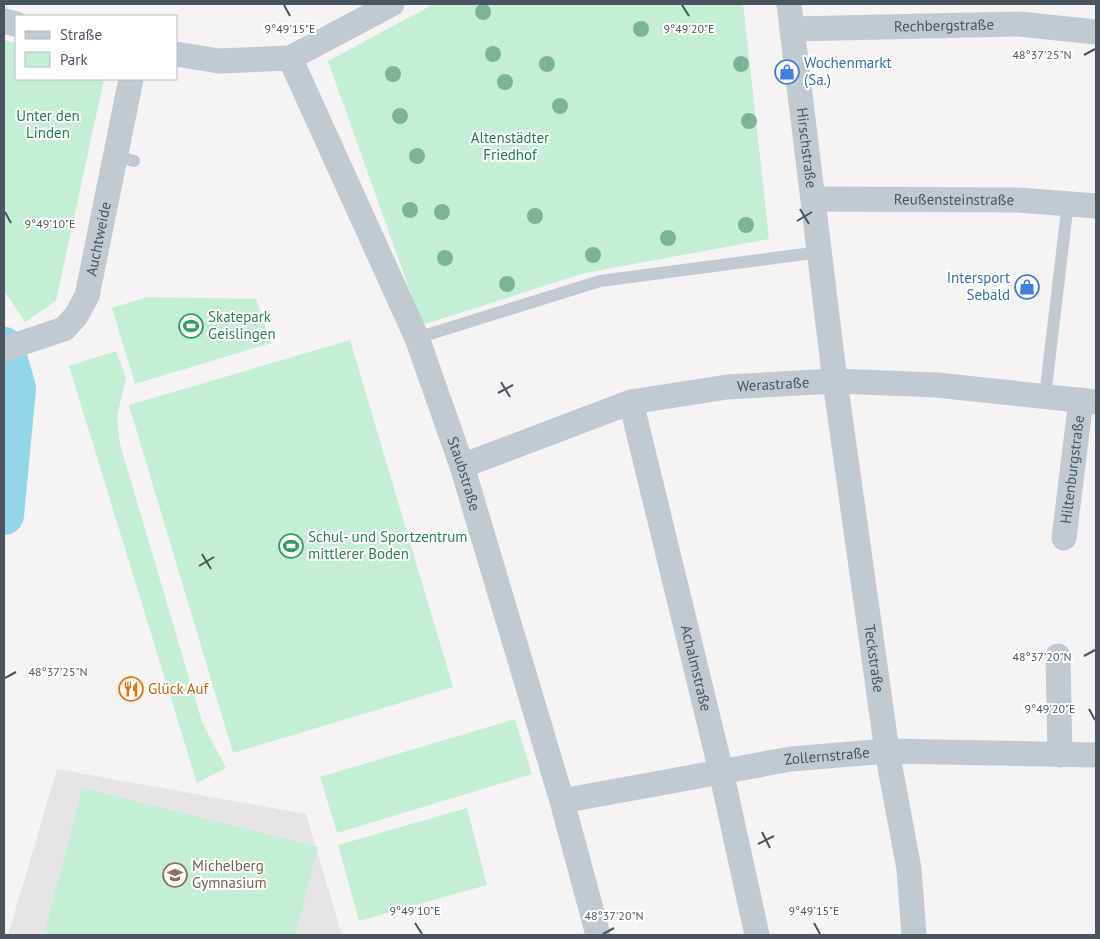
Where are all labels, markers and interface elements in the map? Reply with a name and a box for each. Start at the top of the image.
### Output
legend [15,15,178,80]
street label: Rechbergstraße [894,15,994,36]
text: 9°49'15"E [265,21,315,36]
text: 9°49'20"E [664,21,714,36]
text: Straße [60,25,102,44]
text: 48°37'25"N [1012,47,1072,62]
text: Park [60,50,88,69]
place label: Wochenmarkt (Sa.) [804,53,892,89]
shop icon: Wochenmarkt (Sa.) [774,59,800,85]
park label: Unter den Linden [16,106,80,142]
street label: Hirschstraße [793,106,821,189]
park label: Altenstädter Friedhof [471,128,549,164]
street label: Reußensteinstraße [894,189,1014,209]
street label: Auchtweide [81,200,115,278]
text: 9°49'10"E [25,216,75,231]
place label: Intersport Sebald [947,268,1010,304]
shop icon: Intersport Sebald [1014,274,1040,300]
place label: Skatepark Geislingen [208,307,276,343]
sports icon: Skatepark Geislingen [178,313,204,339]
street label: Werastraße [736,372,810,395]
street label: Hiltenburgstraße [1056,414,1088,525]
street label: Staubstraße [443,434,485,513]
place label: Schul- und Sportzentrum mittlerer Boden [308,527,467,563]
sports icon: Schul- und Sportzentrum mittlerer Boden [278,533,304,559]
street label: Achalmstraße [677,623,716,713]
street label: Teckstraße [860,623,889,694]
text: 48°37'20"N [1012,649,1072,664]
text: 48°37'25"N [28,664,88,679]
restaurant icon: Glück Auf [118,676,144,702]
place label: Glück Auf [148,679,210,698]
text: 9°49'20"E [1025,701,1075,716]
street label: Zollernstraße [783,742,871,769]
place label: Michelberg Gymnasium [192,856,267,892]
school or university icon: Michelberg Gymnasium [162,862,188,888]
text: 9°49'10"E [390,903,440,918]
text: 9°49'15"E [789,903,839,918]
text: 48°37'20"N [584,908,644,923]

